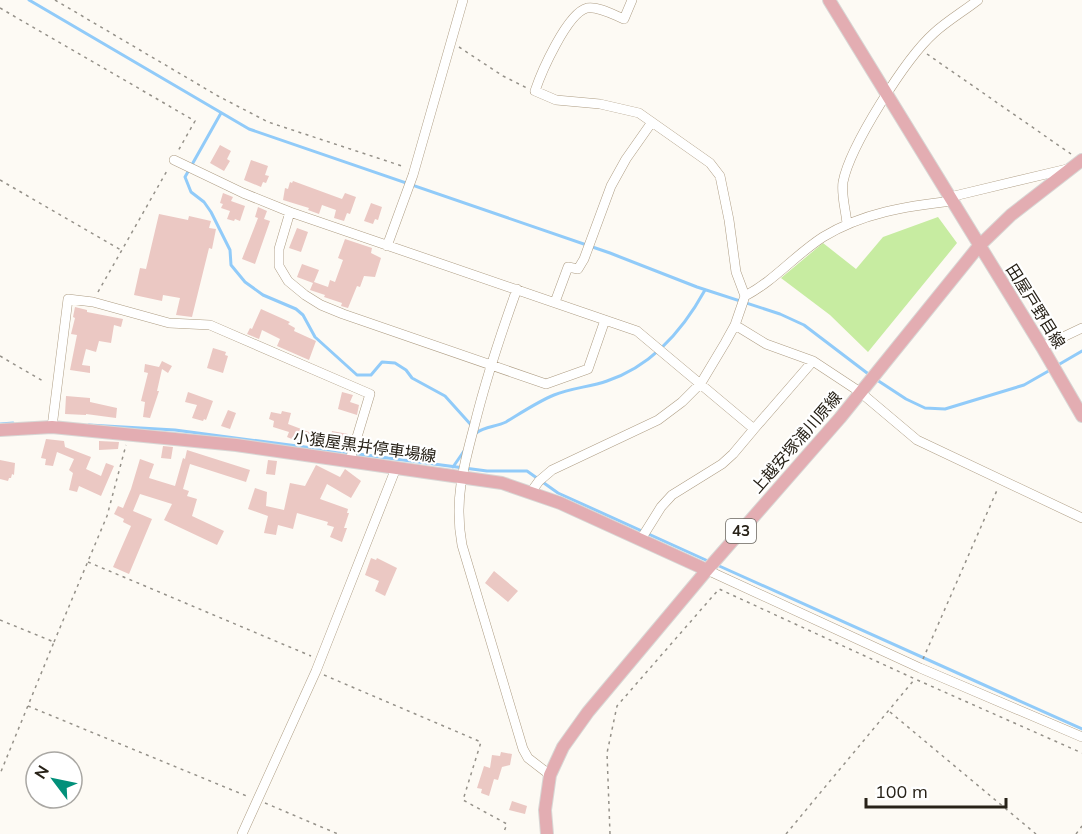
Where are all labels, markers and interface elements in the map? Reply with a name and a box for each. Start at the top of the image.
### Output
street label: 田屋戸野目線 [1002,260,1070,352]
street label: 上越安塚浦川原線 [746,387,846,497]
street label: 小猿屋黒井停車場線 [292,426,438,466]
road number: 43 [726,519,756,543]
north arrow [24,750,84,810]
text: N [30,762,53,782]
scale bar [866,771,1006,809]
text: 100 m [875,780,928,803]

